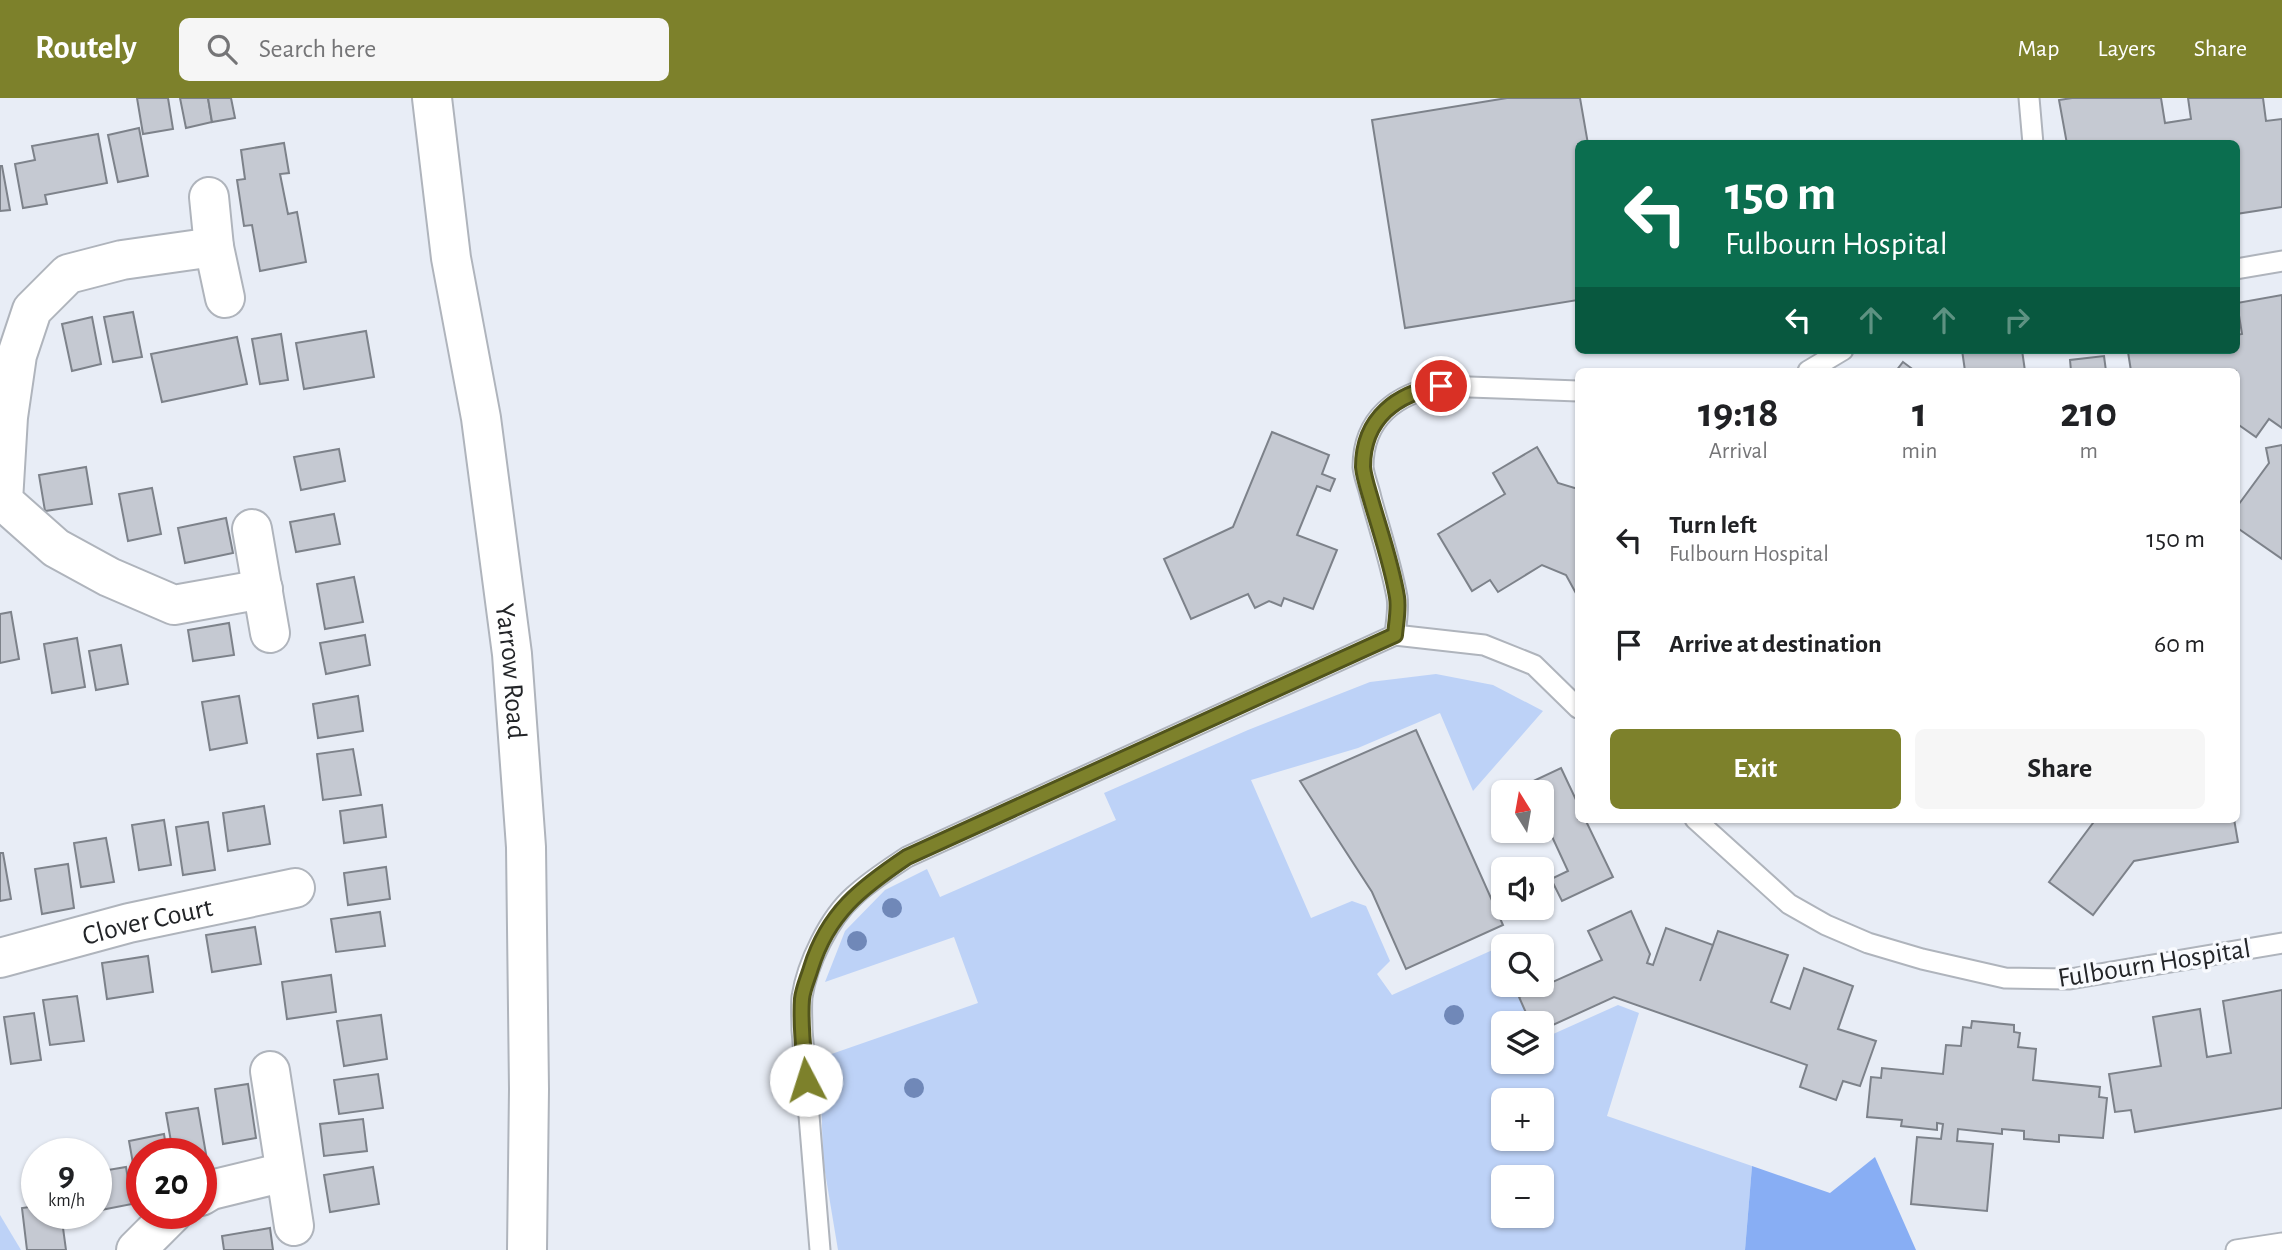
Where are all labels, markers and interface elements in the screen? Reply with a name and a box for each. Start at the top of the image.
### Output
search box [179,18,669,81]
icon: search [203,30,241,68]
text: Routely [35,32,137,65]
text: Search here [259,36,376,62]
text: Map [2017,37,2059,61]
text: Layers [2097,37,2156,61]
text: Share [2194,37,2247,61]
icon: left [1610,168,1701,259]
text: 150 m [1725,170,1836,219]
text: Fulbourn Hospital [1725,228,1948,260]
icon: left [1779,301,1817,339]
icon: ahead [1852,301,1890,339]
icon: ahead [1925,301,1963,339]
icon: right [1998,301,2036,339]
pin [1411,356,1471,416]
icon: arrive [1422,367,1460,405]
text: 19:18 [1698,392,1779,434]
text: 1 [1912,392,1927,434]
text: 210 [2060,392,2117,434]
text: Arrival [1709,440,1768,463]
text: min [1902,440,1937,463]
text: m [2080,440,2098,463]
text: Turn left [1669,512,1757,538]
icon: left [1610,521,1648,559]
text: 150 m [2146,526,2205,552]
text: Fulbourn Hospital [1669,543,1829,566]
street label: Yarrow Road [489,602,530,740]
icon: arrive [1610,626,1648,664]
text: Arrive at destination [1669,631,1882,657]
text: 60 m [2154,631,2205,657]
button: Exit [1610,729,1901,809]
button: Share [1915,729,2205,809]
north arrow [1491,780,1554,844]
map controls [1491,780,1554,1228]
button: sound [1491,857,1554,920]
street label: Clover Court [80,894,215,951]
button: search [1491,934,1554,997]
street label: Fulbourn Hospital [2056,935,2253,993]
button: layers [1491,1011,1554,1074]
position arrow [769,1043,843,1117]
button: + [1491,1088,1554,1151]
speed limit sign: 20 [126,1138,217,1229]
text: 9 [58,1157,75,1192]
button: − [1491,1165,1554,1228]
text: km/h [48,1192,85,1210]

